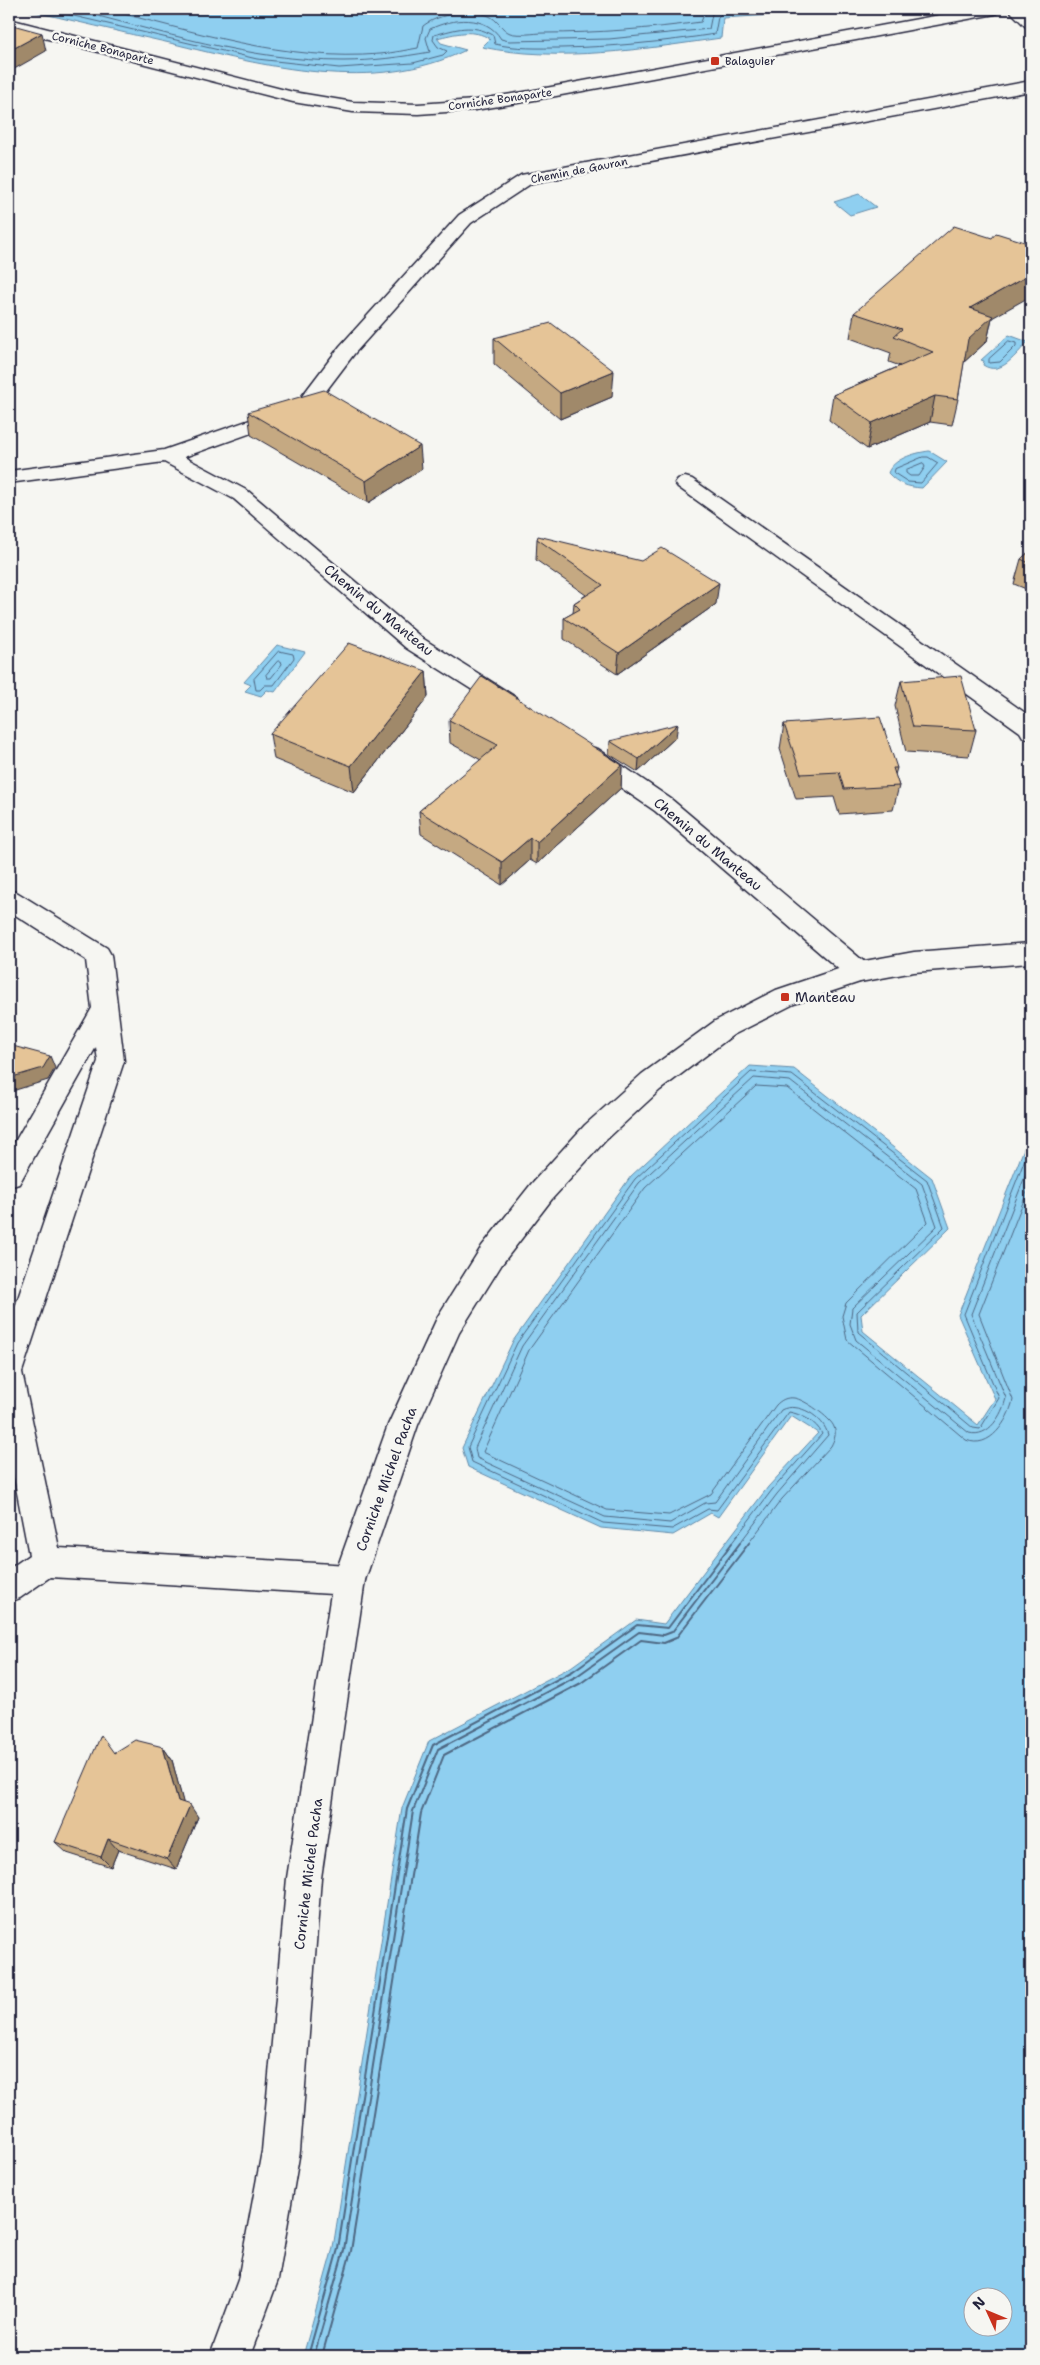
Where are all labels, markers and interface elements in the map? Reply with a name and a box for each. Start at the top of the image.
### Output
street label: Corniche Bonaparte [50,29,155,68]
place label: Balaguier [725,54,775,69]
marker: Balaguier [709,55,721,67]
street label: Corniche Bonaparte [447,85,553,114]
street label: Chemin de Gauran [529,154,629,187]
street label: Chemin du Manteau [321,560,437,660]
street label: Chemin du Manteau [650,793,766,895]
place label: Manteau [795,988,856,1006]
marker: Manteau [779,991,791,1003]
street label: Corniche Michel Pacha [351,1404,421,1554]
street label: Corniche Michel Pacha [290,1797,326,1951]
north arrow [962,2288,1012,2338]
text: N [968,2293,989,2313]

